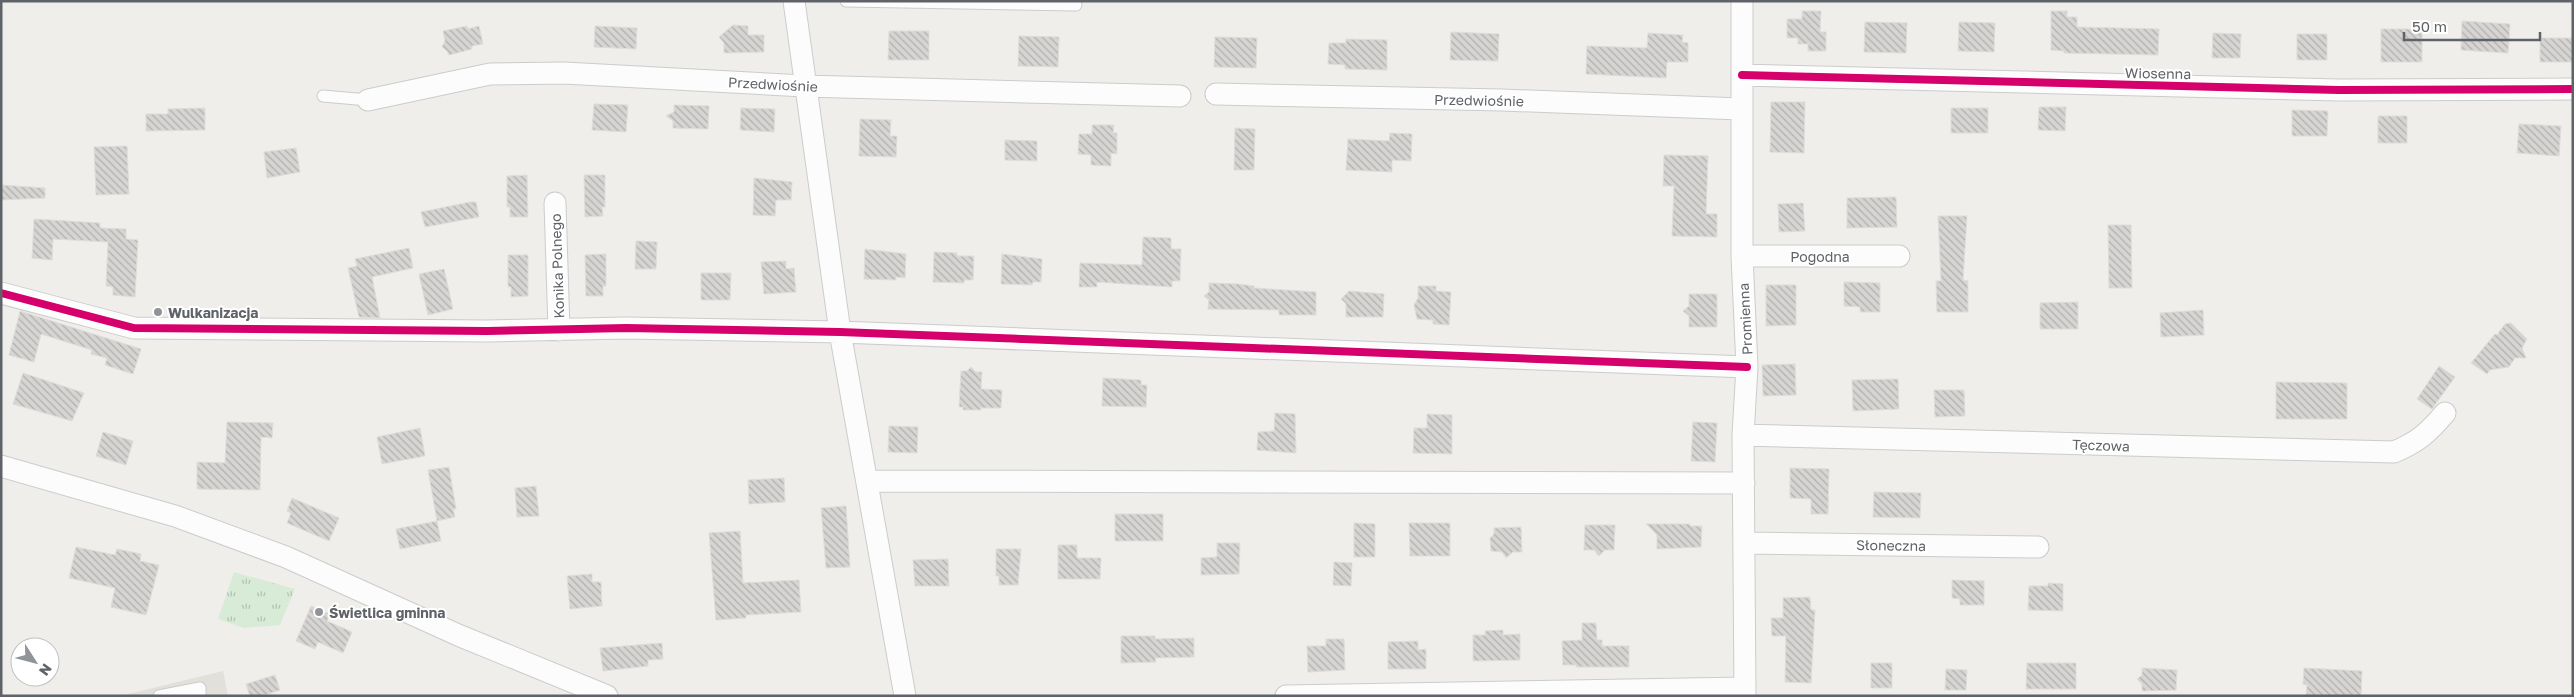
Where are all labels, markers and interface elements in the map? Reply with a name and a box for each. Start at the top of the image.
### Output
scale bar [2404,10,2540,42]
text: 50 m [2412,17,2447,35]
street label: Wiosenna [2125,64,2191,82]
street label: Przedwiośnie [728,73,818,95]
street label: Przedwiośnie [1434,91,1524,109]
street label: Konika Polnego [547,213,567,319]
street label: Pogodna [1790,248,1850,265]
street label: Promienna [1735,282,1755,356]
place label: Wulkanizacja [168,304,258,321]
marker: Wulkanizacja [152,306,164,318]
street label: Tęczowa [2072,436,2130,454]
street label: Słoneczna [1856,536,1926,554]
place label: Świetlica gminna [329,604,445,621]
marker: Świetlica gminna [313,606,325,618]
north arrow [10,637,60,687]
text: N [36,661,56,679]

